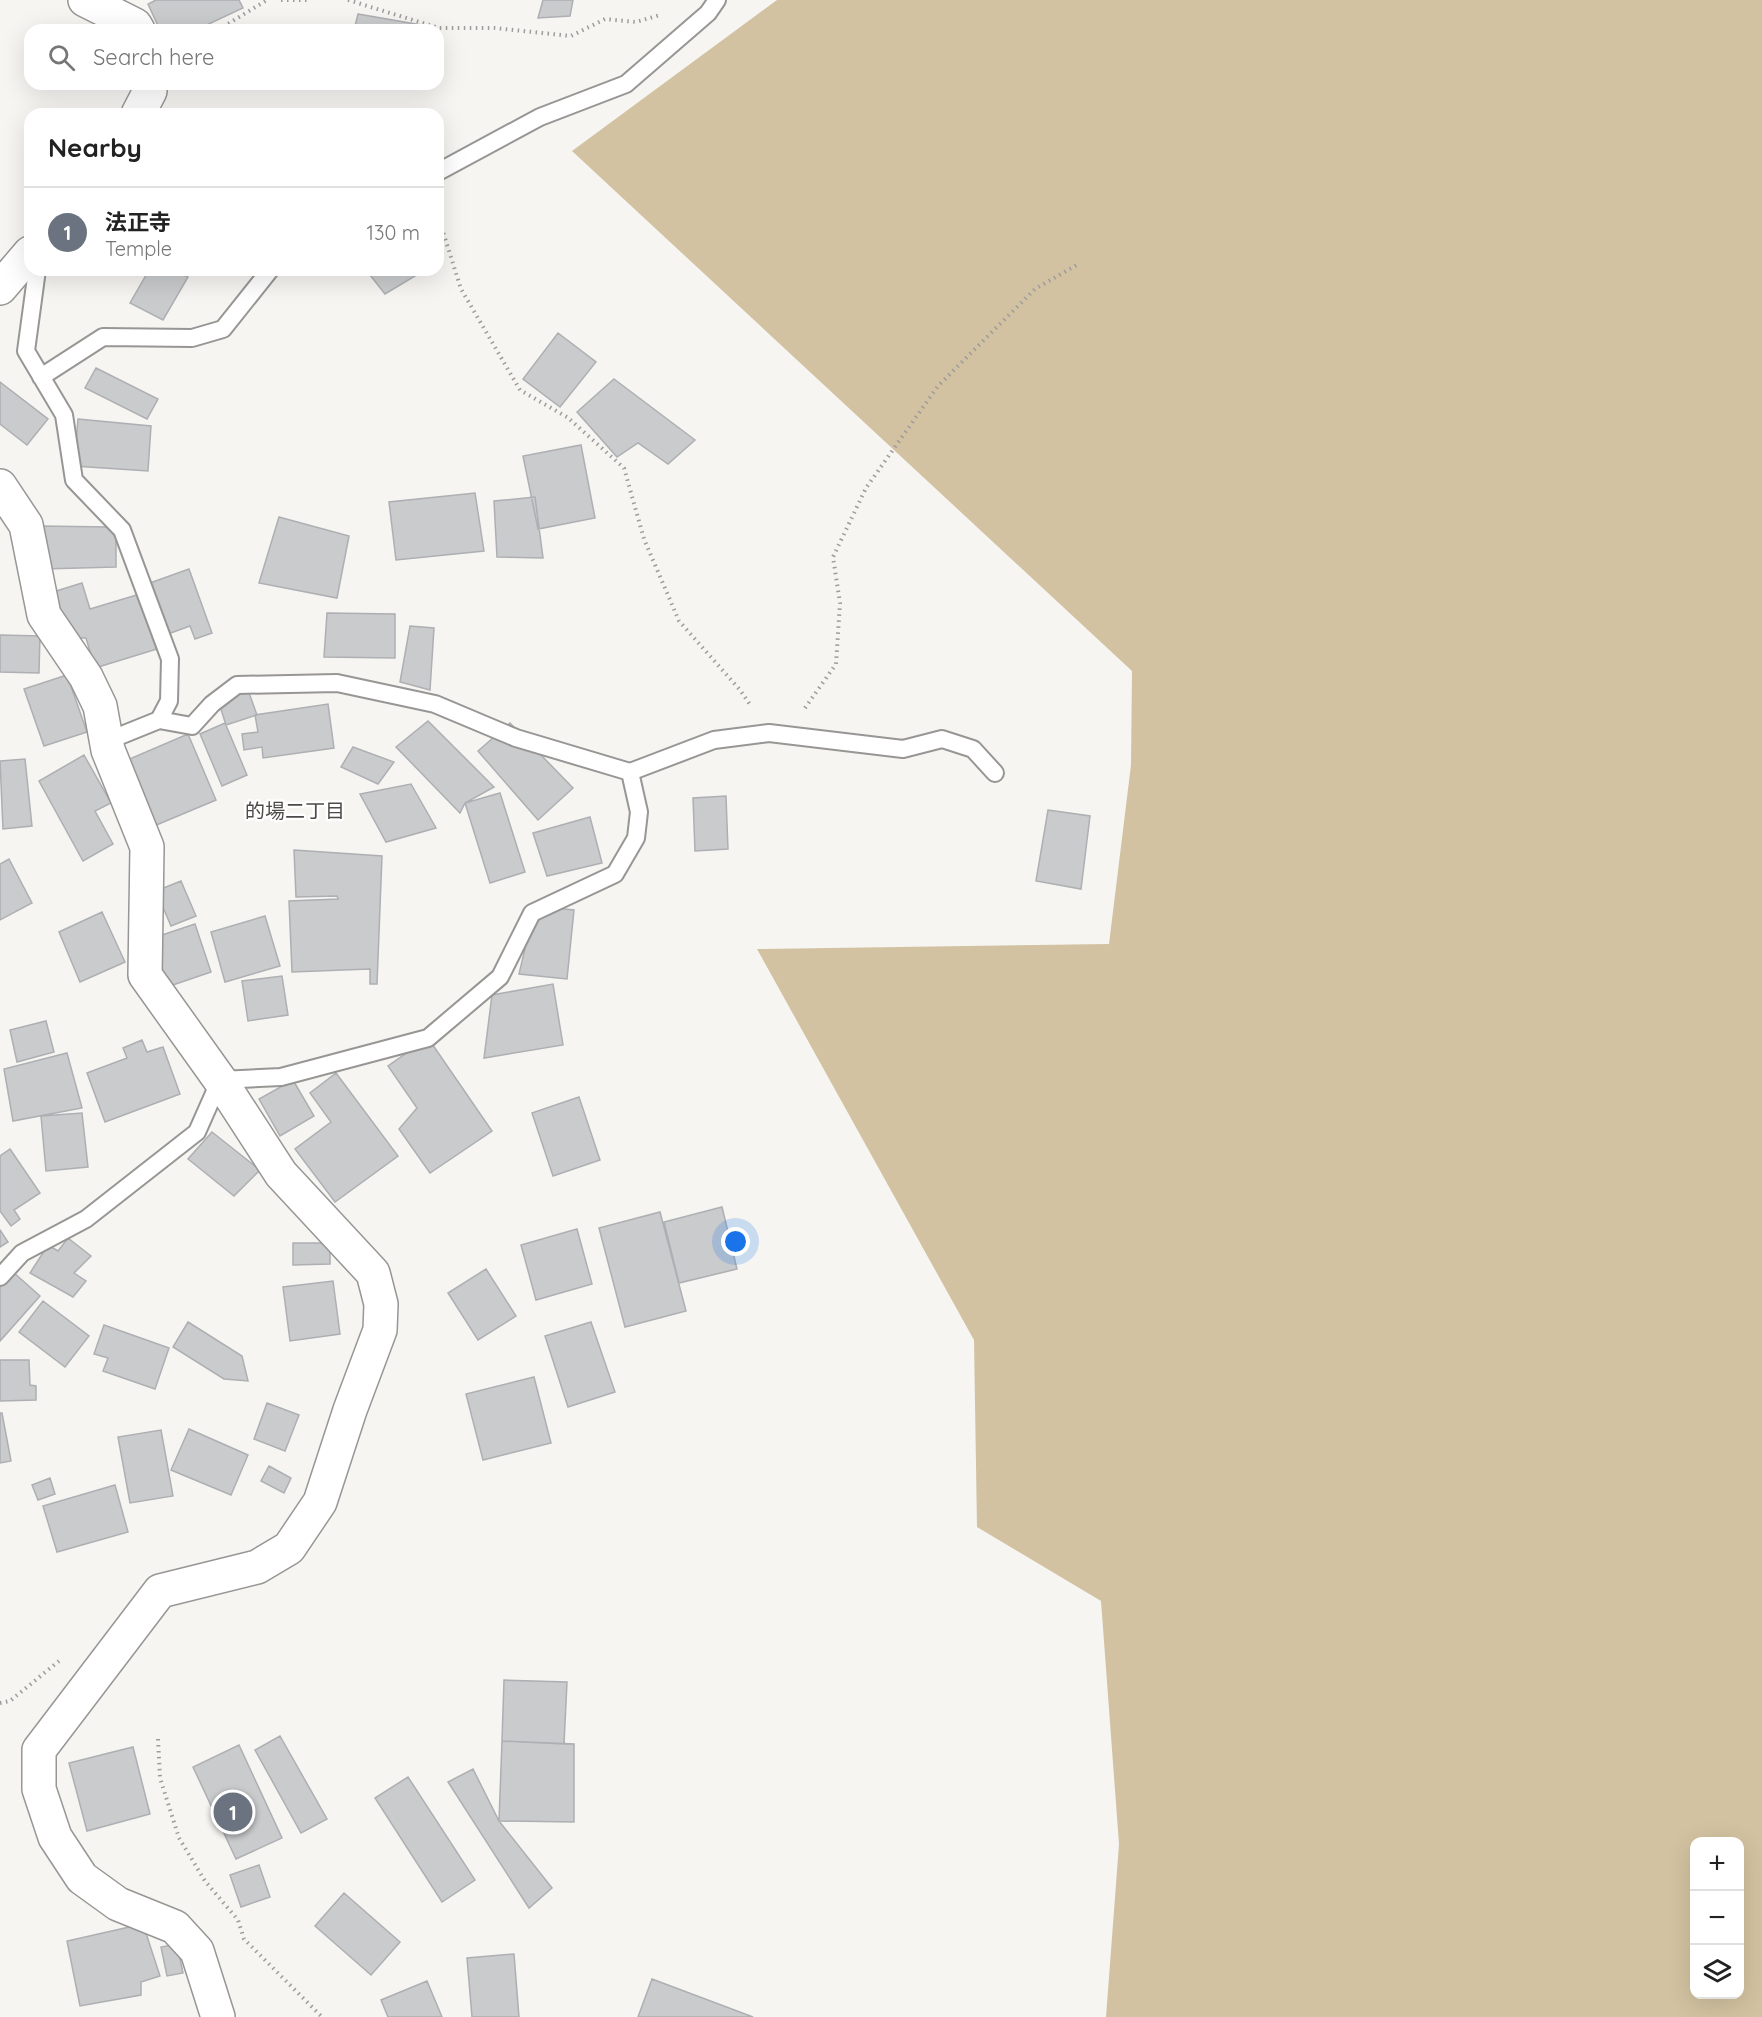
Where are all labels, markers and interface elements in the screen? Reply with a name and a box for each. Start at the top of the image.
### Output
search box [24,24,444,90]
icon: search [45,41,78,74]
text: Search here [93,43,214,71]
text: Nearby [48,131,142,164]
text: 法正寺 [105,208,171,236]
text: 1 [64,220,71,245]
text: 130 m [367,220,420,245]
text: Temple [105,236,172,261]
district label: 的場二丁目 [245,798,345,823]
your location [721,1227,750,1256]
pin: 1 [214,1790,252,1834]
map controls [1690,1837,1744,1999]
button: + [1690,1837,1744,1891]
button: − [1690,1891,1744,1945]
button: layers [1690,1945,1744,1999]

